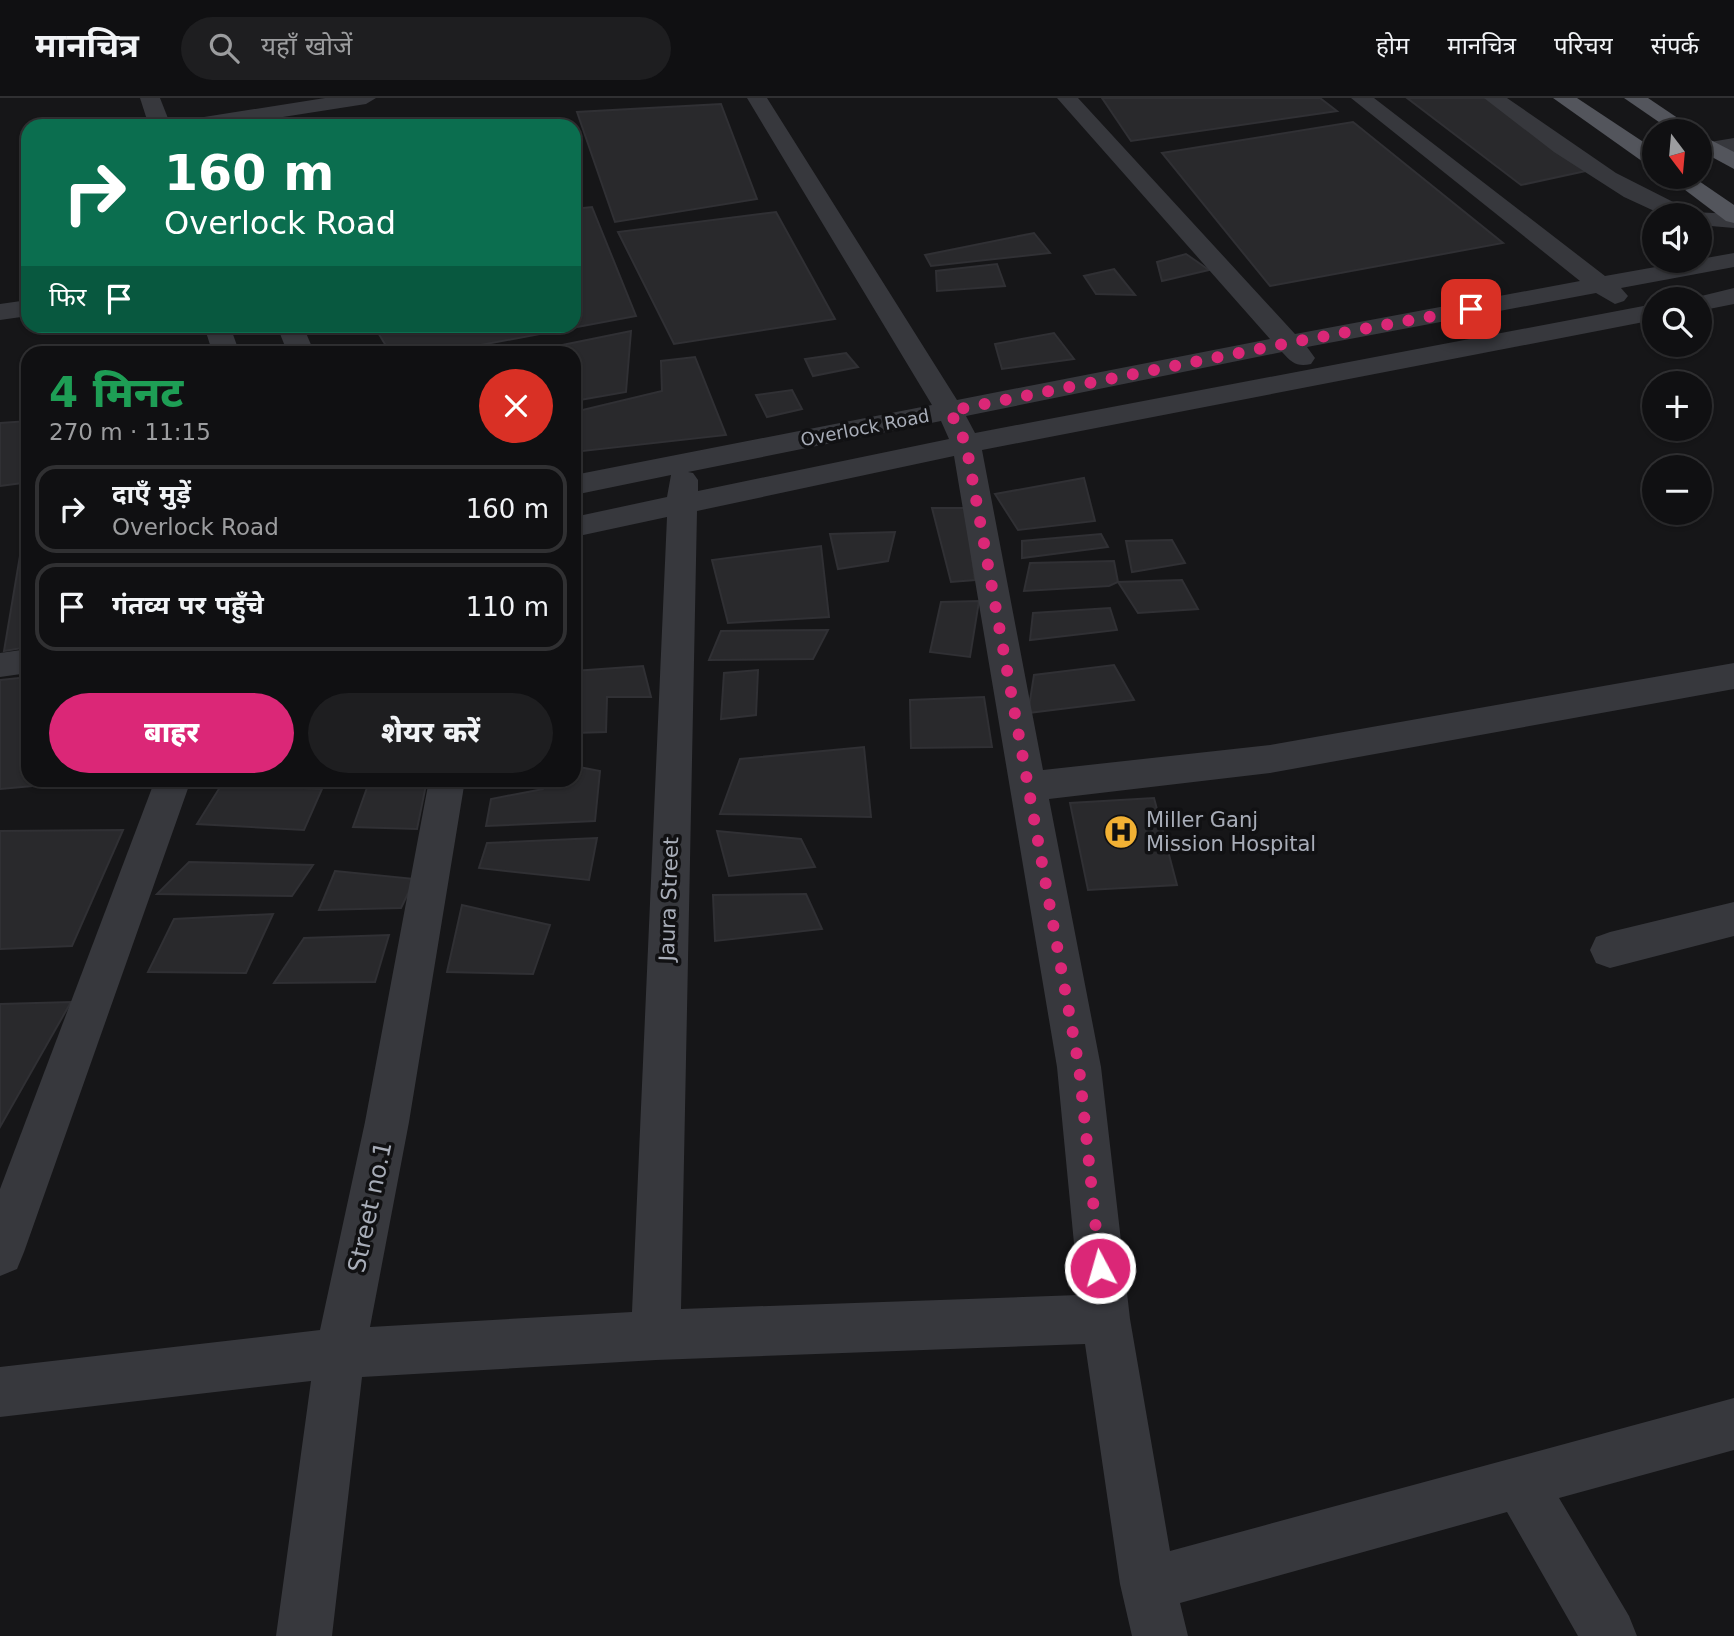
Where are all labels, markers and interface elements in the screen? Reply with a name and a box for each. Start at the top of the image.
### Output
search box [181,17,671,80]
text: मानचित्र [35,26,139,65]
icon: search [205,29,243,67]
text: यहाँ खोजें [261,31,352,61]
text: होम [1376,32,1409,60]
text: मानचित्र [1447,32,1516,60]
text: परिचय [1554,32,1613,60]
text: संपर्क [1651,32,1699,60]
north arrow [1642,119,1712,189]
map controls [1642,119,1712,525]
text: 160 m [164,145,334,202]
icon: right [49,147,140,238]
button: sound [1642,203,1712,273]
text: Overlock Road [164,204,396,242]
pin [1441,279,1501,339]
icon: arrive [100,280,138,318]
text: फिर [49,282,86,312]
button: search [1642,287,1712,357]
icon: arrive [1452,290,1490,328]
text: 4 मिनट [49,368,183,417]
button: close [479,369,553,443]
button: + [1642,371,1712,441]
street label: Overlock Road [799,405,931,450]
text: 270 m · 11:15 [49,419,211,445]
button: − [1642,455,1712,525]
text: दाएँ मुड़ें [112,479,191,509]
icon: right [53,490,91,528]
text: 160 m [466,494,549,524]
text: Overlock Road [112,514,279,540]
icon: arrive [53,588,91,626]
text: गंतव्य पर पहुँचे [112,590,264,620]
text: 110 m [466,592,549,622]
button: बाहर [49,693,294,773]
button: शेयर करें [308,693,553,773]
place label: Miller Ganj Mission Hospital [1146,808,1316,856]
hospital icon: Miller Ganj Mission Hospital [1102,813,1140,851]
street label: Jaura Street [655,836,683,964]
street label: Street no.1 [342,1139,398,1275]
position arrow [1063,1231,1137,1305]

